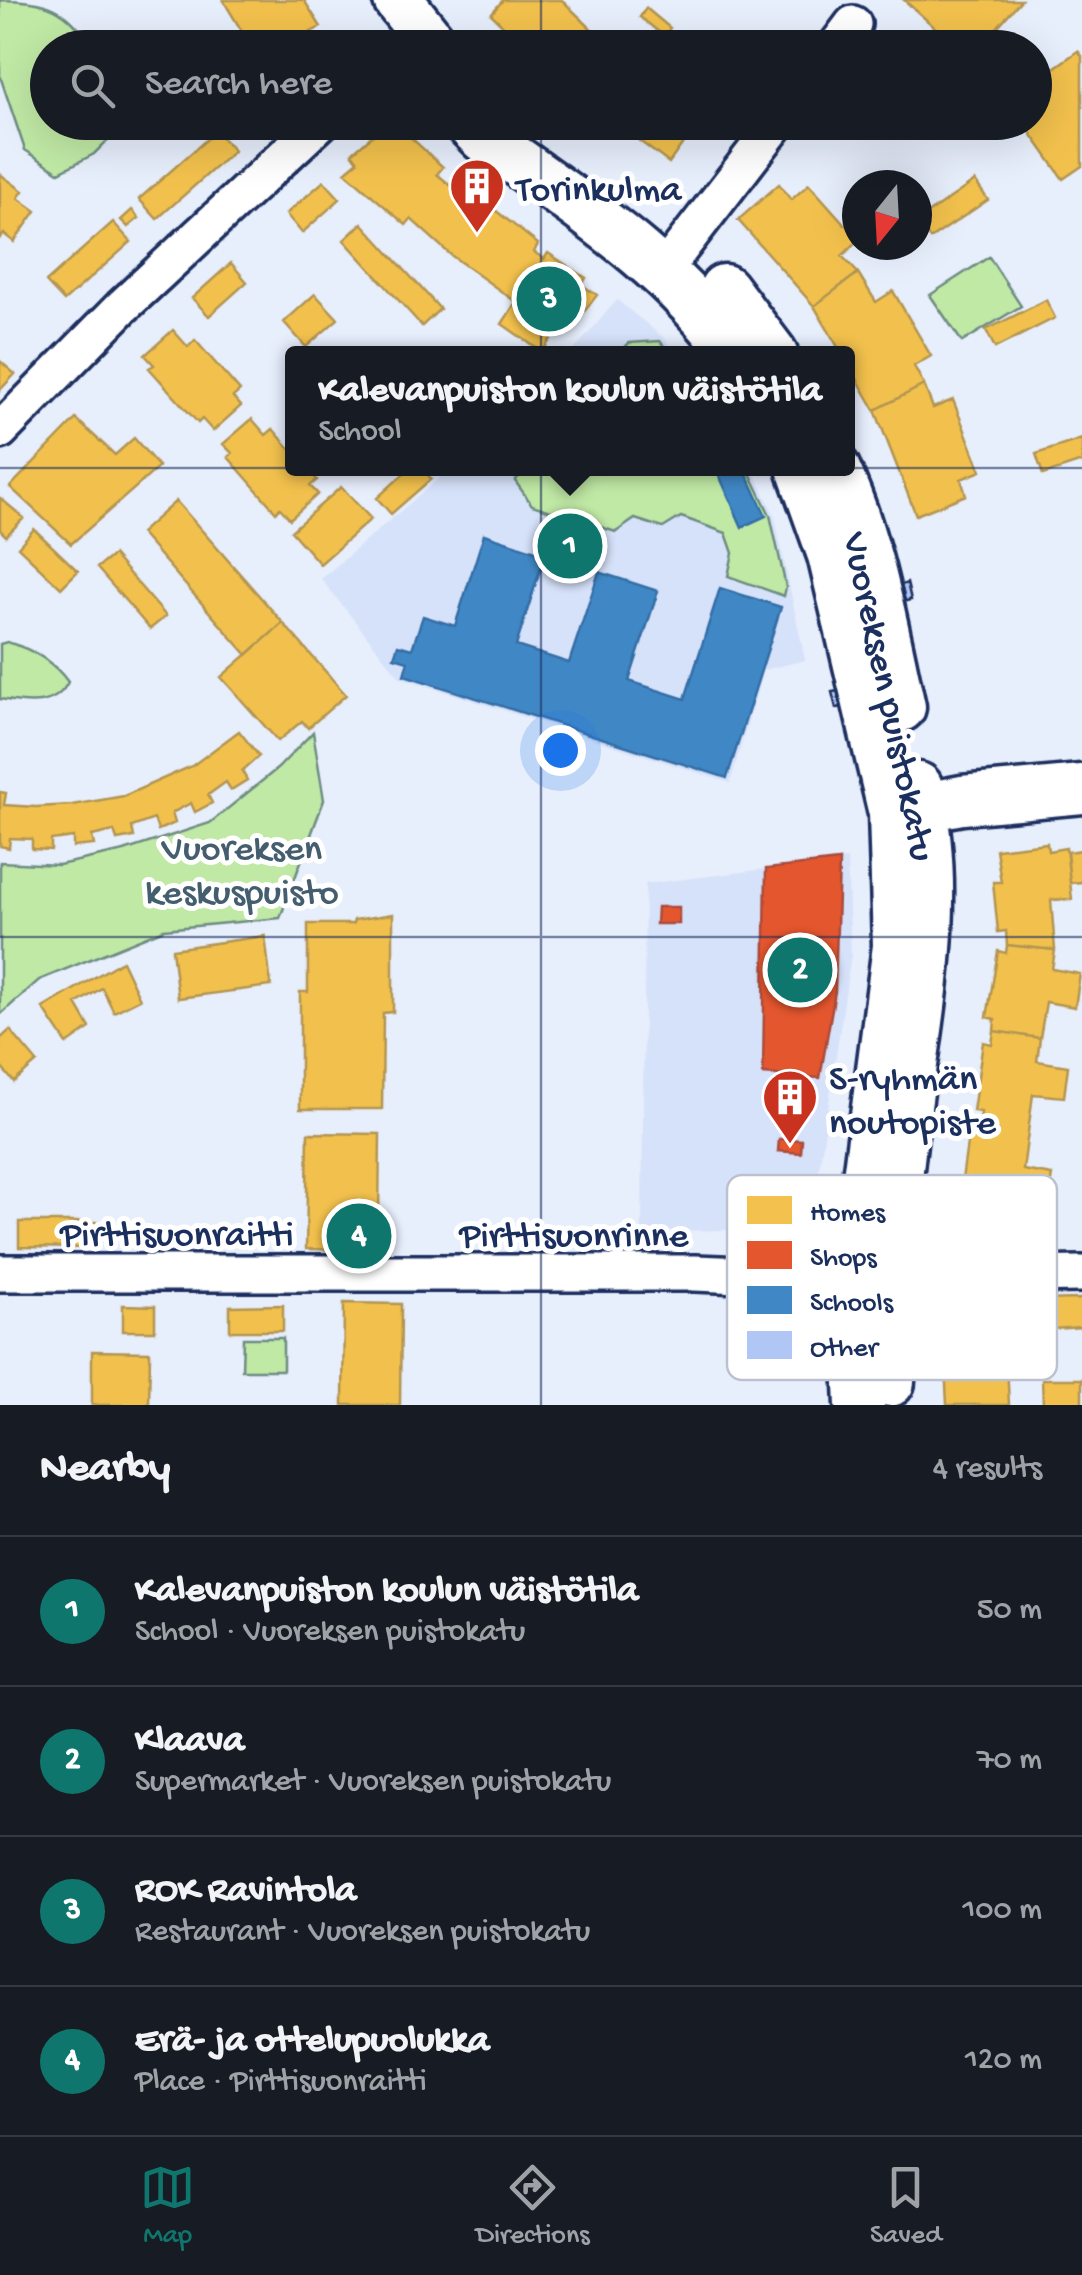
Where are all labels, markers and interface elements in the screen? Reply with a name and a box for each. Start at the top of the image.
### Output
search box [30,30,1052,140]
icon: search [65,58,120,113]
text: Search here [145,63,332,107]
building icon: Torinkulma [447,156,507,235]
place label: Torinkulma [514,170,683,214]
north arrow [842,170,932,260]
pin: 3 [516,262,582,336]
popup [285,346,855,476]
text: Kalevanpuiston koulun väistötila [318,370,822,414]
text: School [318,414,402,452]
pin: 1 [538,508,602,584]
street label: Vuoreksen puistokatu [830,528,942,866]
your location [535,725,586,776]
park label: Vuoreksen keskuspuisto [145,829,339,917]
pin: 2 [768,932,832,1008]
place label: S-ryhmän noutopiste [829,1059,996,1147]
building icon: S-ryhmän noutopiste [760,1067,820,1146]
legend [727,1175,1057,1380]
pin: 4 [326,1198,392,1274]
text: Homes [810,1198,886,1231]
street label: Pirttisuonraitti [59,1215,294,1259]
street label: Pirttisuonrinne [459,1216,689,1260]
text: Shops [810,1243,877,1276]
text: Schools [810,1288,894,1321]
text: Other [810,1333,880,1366]
text: Nearby [40,1446,170,1495]
text: 4 results [933,1451,1042,1489]
text: Kalevanpuiston koulun väistötila [135,1570,638,1614]
text: 1 [66,1592,79,1630]
text: 50 m [977,1592,1042,1630]
text: School · Vuoreksen puistokatu [135,1614,525,1652]
text: Klaava [135,1720,244,1764]
text: 2 [65,1742,80,1780]
text: 70 m [977,1742,1042,1780]
text: Supermarket · Vuoreksen puistokatu [135,1764,611,1802]
text: ROK Ravintola [135,1870,356,1914]
text: 3 [64,1892,81,1930]
text: 100 m [962,1892,1042,1930]
text: Restaurant · Vuoreksen puistokatu [135,1914,590,1952]
text: Erä- ja ottelupuolukka [135,2020,489,2064]
text: 4 [65,2042,80,2080]
text: 120 m [965,2042,1042,2080]
text: Place · Pirttisuonraitti [135,2064,427,2102]
tab: Map [140,2160,195,2253]
tab: Directions [476,2160,590,2253]
tab: Saved [870,2160,942,2253]

